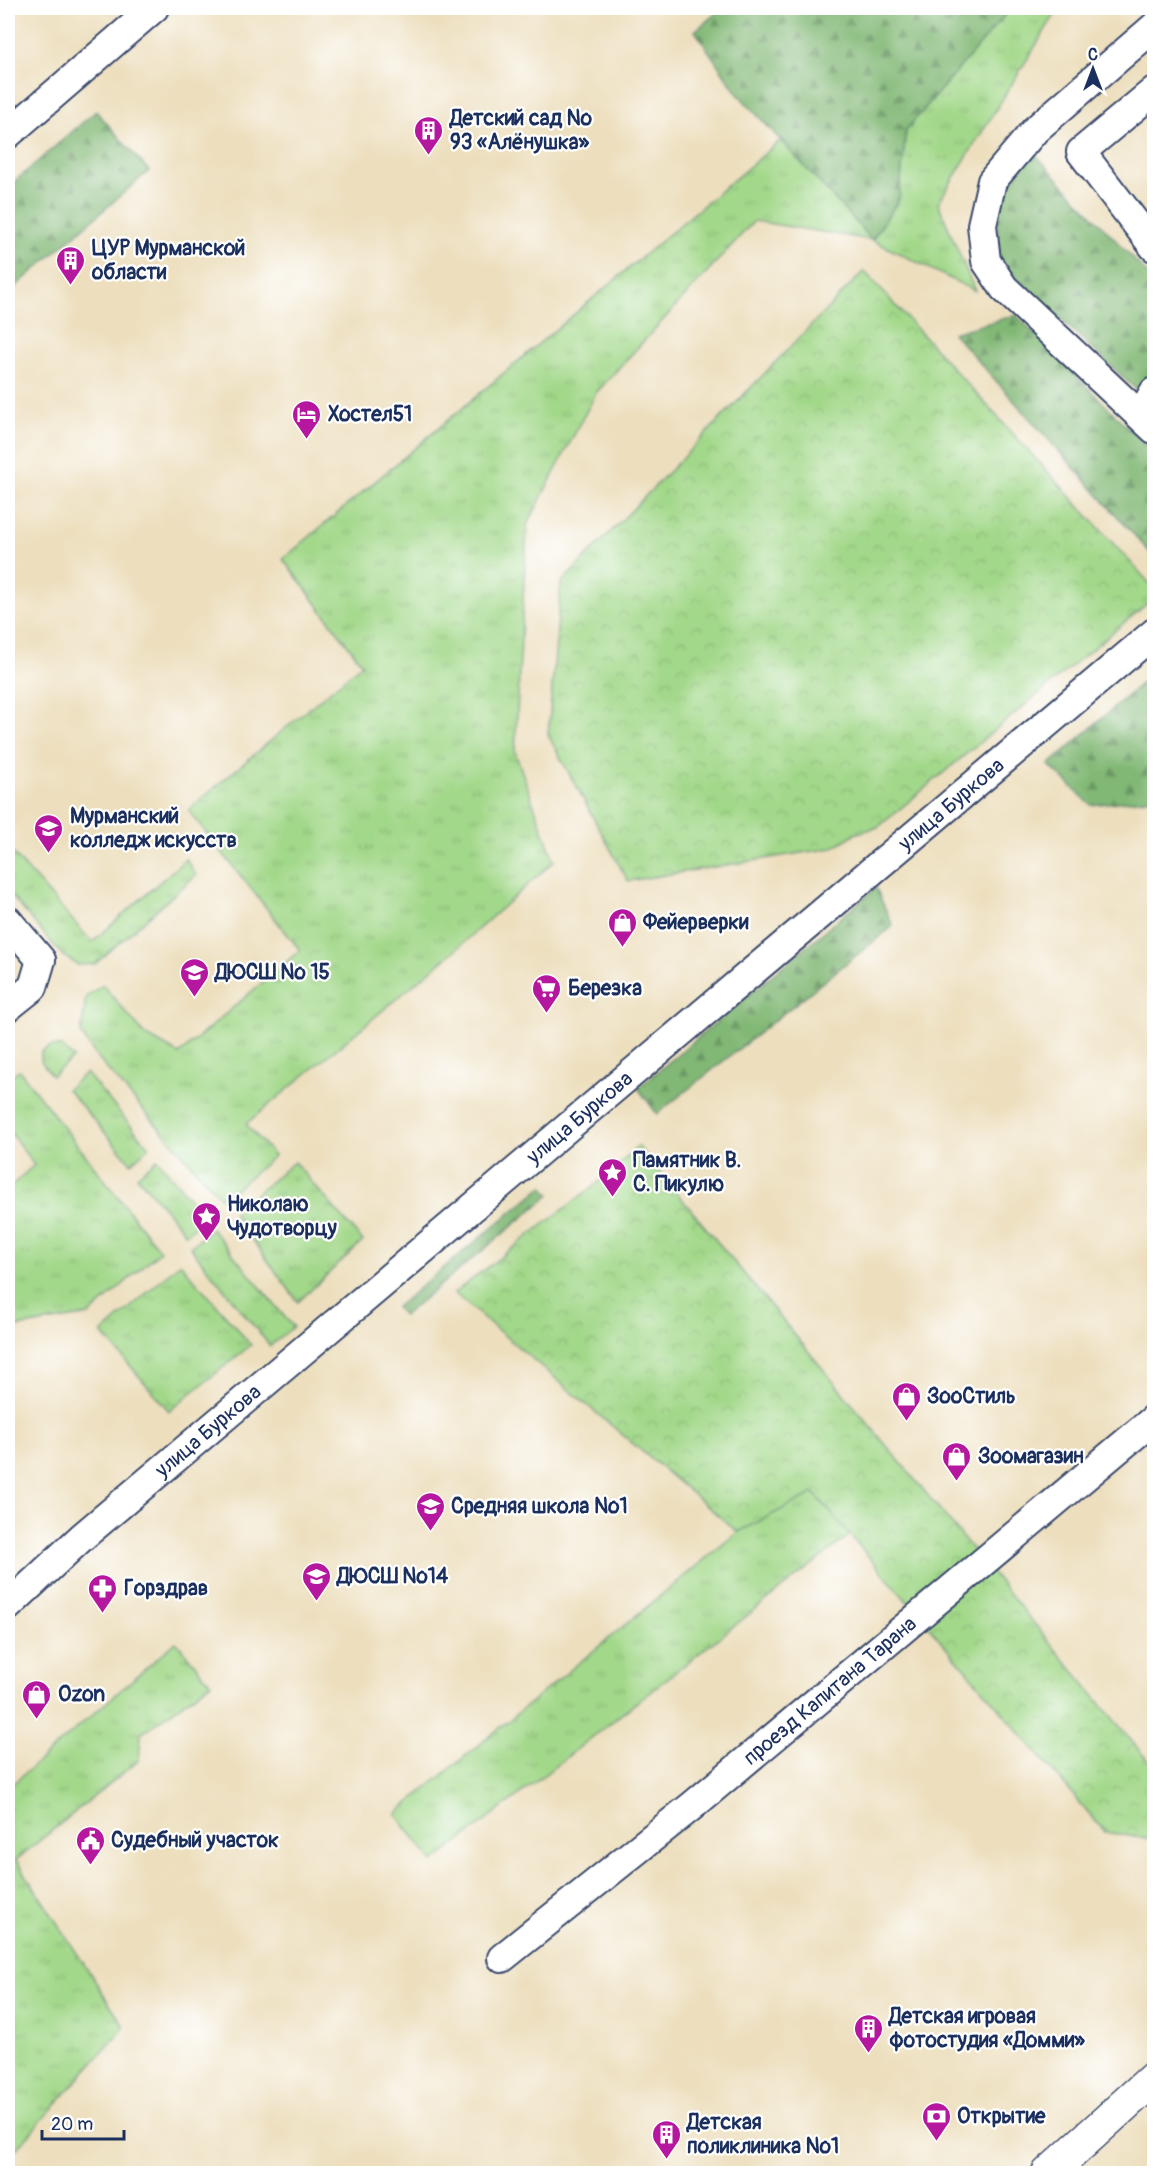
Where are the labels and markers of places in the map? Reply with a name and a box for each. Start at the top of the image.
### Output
place label: Детский сад № 93 «Алёнушка» [448,105,593,156]
building icon: Детский сад № 93 «Алёнушка» [413,114,445,156]
place label: ЦУР Мурманской области [91,235,245,286]
building icon: ЦУР Мурманской области [55,244,87,286]
hotel icon: Хостел51 [291,398,323,440]
place label: Хостел51 [328,401,412,428]
place label: Мурманский колледж искусств [70,803,237,854]
school or university icon: Мурманский колледж искусств [33,812,65,854]
shop icon: Фейерверки [606,906,638,948]
place label: Фейерверки [642,909,749,936]
school or university icon: ДЮСШ № 15 [178,956,210,998]
place label: ДЮСШ № 15 [213,959,330,986]
supermarket icon: Березка [531,972,563,1014]
place label: Березка [568,975,642,1002]
place label: Памятник В. С. Пикулю [633,1147,741,1198]
place icon: Памятник В. С. Пикулю [596,1156,628,1198]
place label: Николаю Чудотворцу [227,1191,337,1242]
place icon: Николаю Чудотворцу [190,1200,222,1242]
shop icon: ЗооСтиль [890,1380,922,1422]
place label: ЗооСтиль [927,1383,1016,1410]
shop icon: Зоомагазин [941,1440,973,1482]
place label: Зоомагазин [978,1443,1084,1470]
school or university icon: Средняя школа №1 [414,1490,446,1532]
place label: Средняя школа №1 [451,1493,628,1520]
school or university icon: ДЮСШ №14 [300,1560,332,1602]
place label: ДЮСШ №14 [335,1563,449,1590]
pharmacy icon: Горздрав [87,1572,119,1614]
place label: Горздрав [124,1575,208,1602]
shop icon: Ozon [21,1678,53,1720]
place label: Ozon [58,1681,105,1708]
public building icon: Судебный участок [74,1824,106,1866]
place label: Судебный участок [111,1827,279,1854]
place label: Детская игровая фотостудия «Домми» [887,2003,1085,2054]
building icon: Детская игровая фотостудия «Домми» [852,2012,884,2054]
bank icon: Открытие [920,2100,952,2142]
place label: Открытие [957,2103,1046,2130]
place label: Детская поликлиника №1 [685,2109,839,2160]
building icon: Детская поликлиника №1 [650,2118,682,2160]

